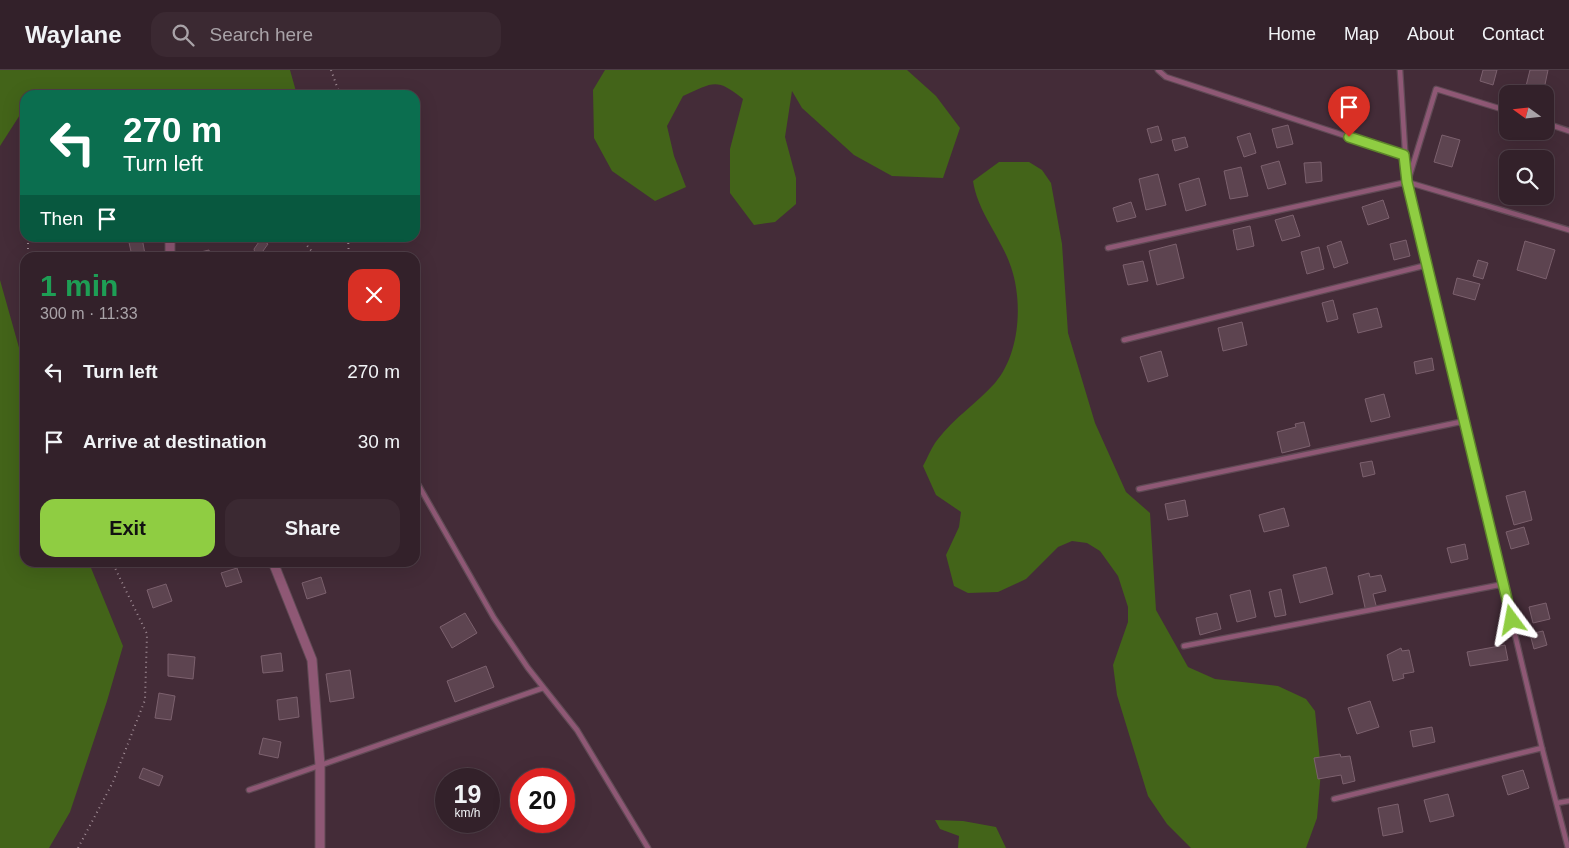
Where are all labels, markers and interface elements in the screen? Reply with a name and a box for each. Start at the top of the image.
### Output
search box [151,12,501,57]
text: Waylane [25,21,121,48]
icon: search [169,21,197,49]
text: Search here [209,24,313,45]
text: Home [1268,24,1316,44]
text: Map [1344,24,1379,44]
text: About [1407,24,1454,44]
text: Contact [1482,24,1544,44]
north arrow [1499,85,1554,140]
map controls [1499,85,1554,205]
pin [1328,86,1370,137]
icon: arrive [1335,93,1363,121]
icon: left [40,110,105,175]
text: 270 m [123,110,222,149]
button: search [1499,150,1554,205]
text: Turn left [123,151,203,176]
icon: arrive [93,205,121,233]
text: Then [40,208,83,229]
text: 1 min [40,269,118,302]
button: close [348,269,400,321]
text: 300 m · 11:33 [40,305,138,322]
icon: left [40,358,68,386]
text: Turn left [83,361,158,382]
text: 270 m [347,361,400,382]
icon: arrive [40,428,68,456]
text: Arrive at destination [83,431,267,452]
text: 30 m [358,431,400,452]
button: Exit [40,499,215,557]
button: Share [225,499,400,557]
position arrow [1485,593,1537,645]
speed limit sign: 20 [510,768,575,833]
text: 19 [454,780,481,808]
text: km/h [454,806,481,820]

